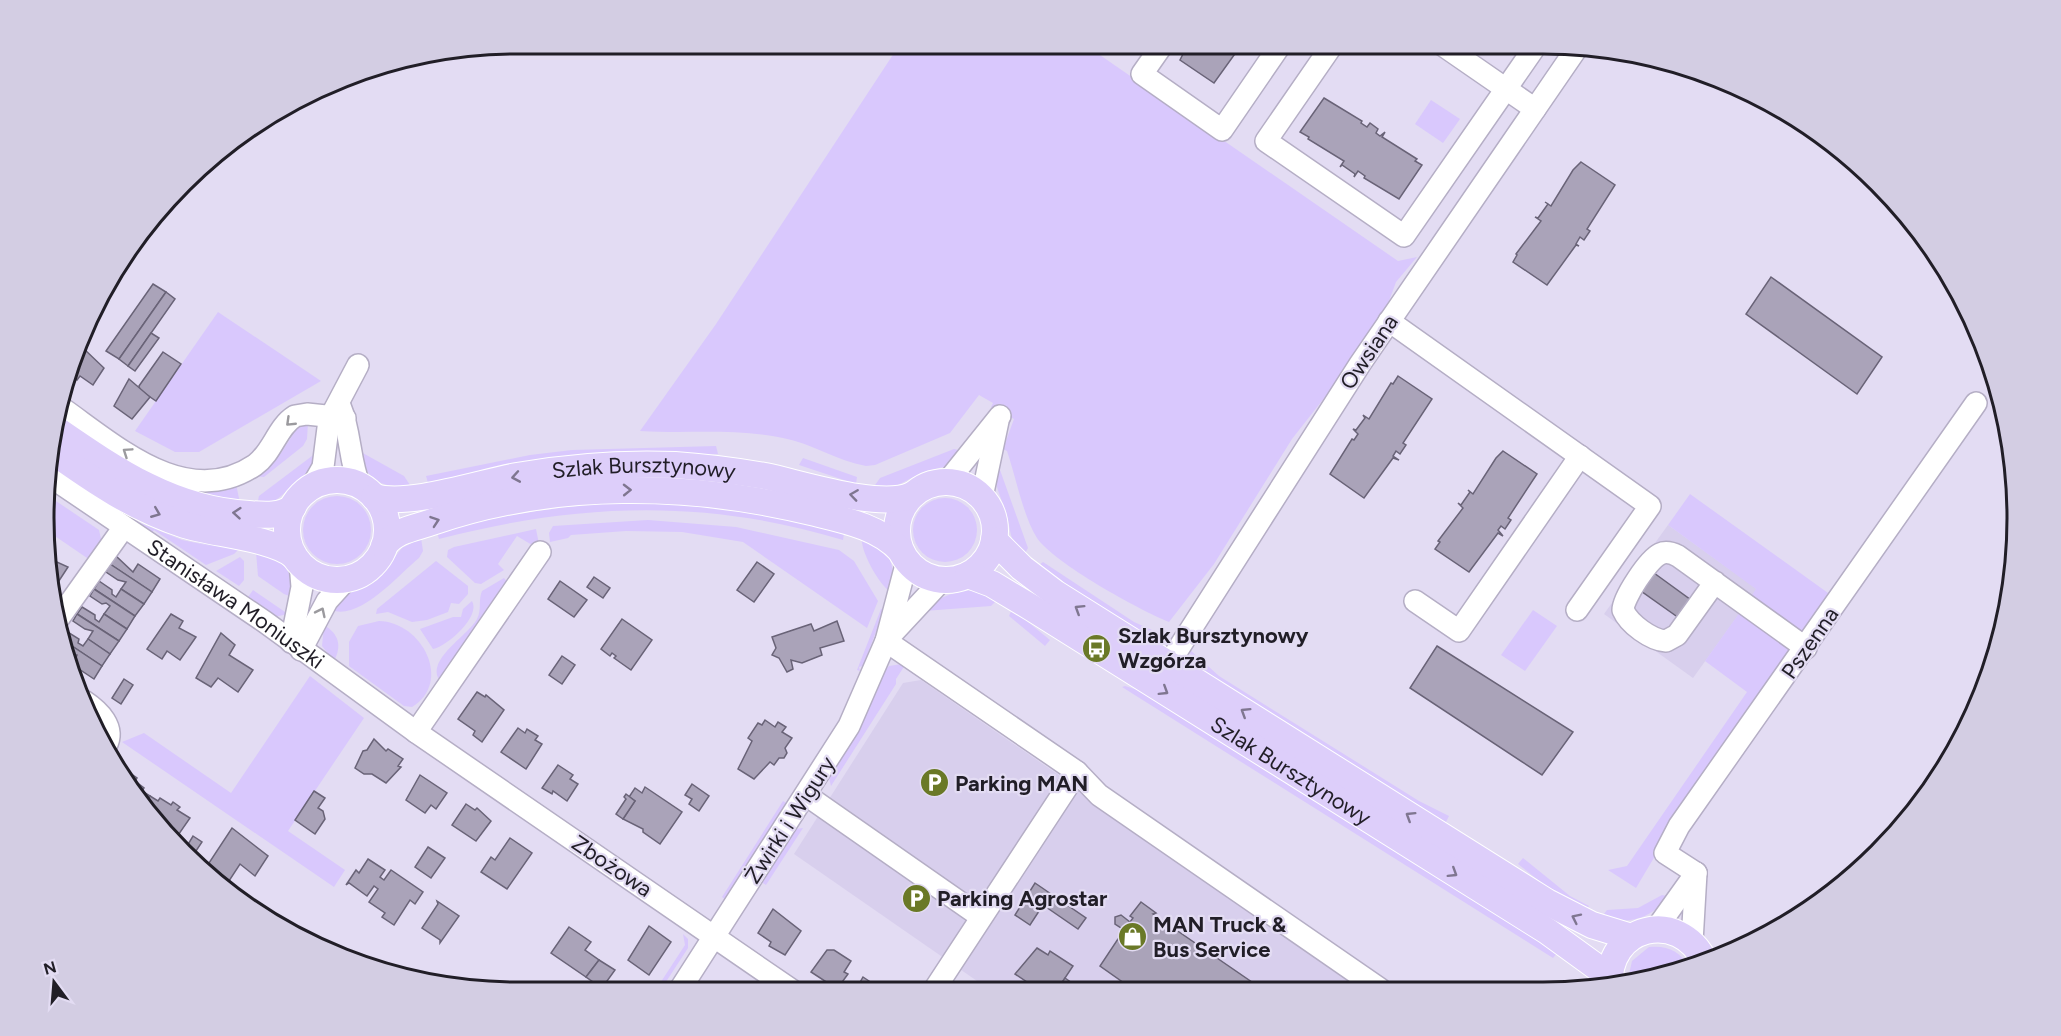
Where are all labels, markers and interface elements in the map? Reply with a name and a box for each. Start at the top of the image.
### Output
street label: Owsiana [1334,309,1404,395]
one-way arrow [286,415,297,426]
one-way arrow [122,448,133,459]
street label: Szlak Bursztynowy [550,451,738,485]
one-way arrow [511,470,520,482]
one-way arrow [623,484,632,497]
one-way arrow [850,490,859,502]
one-way arrow [150,506,161,518]
one-way arrow [232,507,241,520]
one-way arrow [429,515,440,528]
street label: Stanisława Moniuszki [142,533,330,674]
street label: Pszenna [1776,602,1844,684]
one-way arrow [1075,605,1086,616]
one-way arrow [314,608,326,619]
place label: Szlak Bursztynowy Wzgórza [1118,622,1309,674]
bus stop icon: Szlak Bursztynowy Wzgórza [1081,632,1113,664]
one-way arrow [1158,683,1168,695]
one-way arrow [1241,708,1251,720]
street label: Szlak Bursztynowy [1206,710,1377,831]
street label: Żwirki i Wigury [739,751,841,889]
parking icon: Parking MAN [918,767,950,799]
place label: Parking MAN [955,770,1088,797]
one-way arrow [1406,812,1417,823]
street label: Zbożowa [567,829,657,903]
one-way arrow [1447,865,1458,876]
parking icon: Parking Agrostar [900,882,932,914]
place label: Parking Agrostar [937,885,1108,912]
place label: MAN Truck & Bus Service [1153,911,1287,963]
one-way arrow [1571,913,1582,925]
shop icon: MAN Truck & Bus Service [1116,921,1148,953]
north arrow [24,952,84,1012]
text: N [41,957,59,979]

